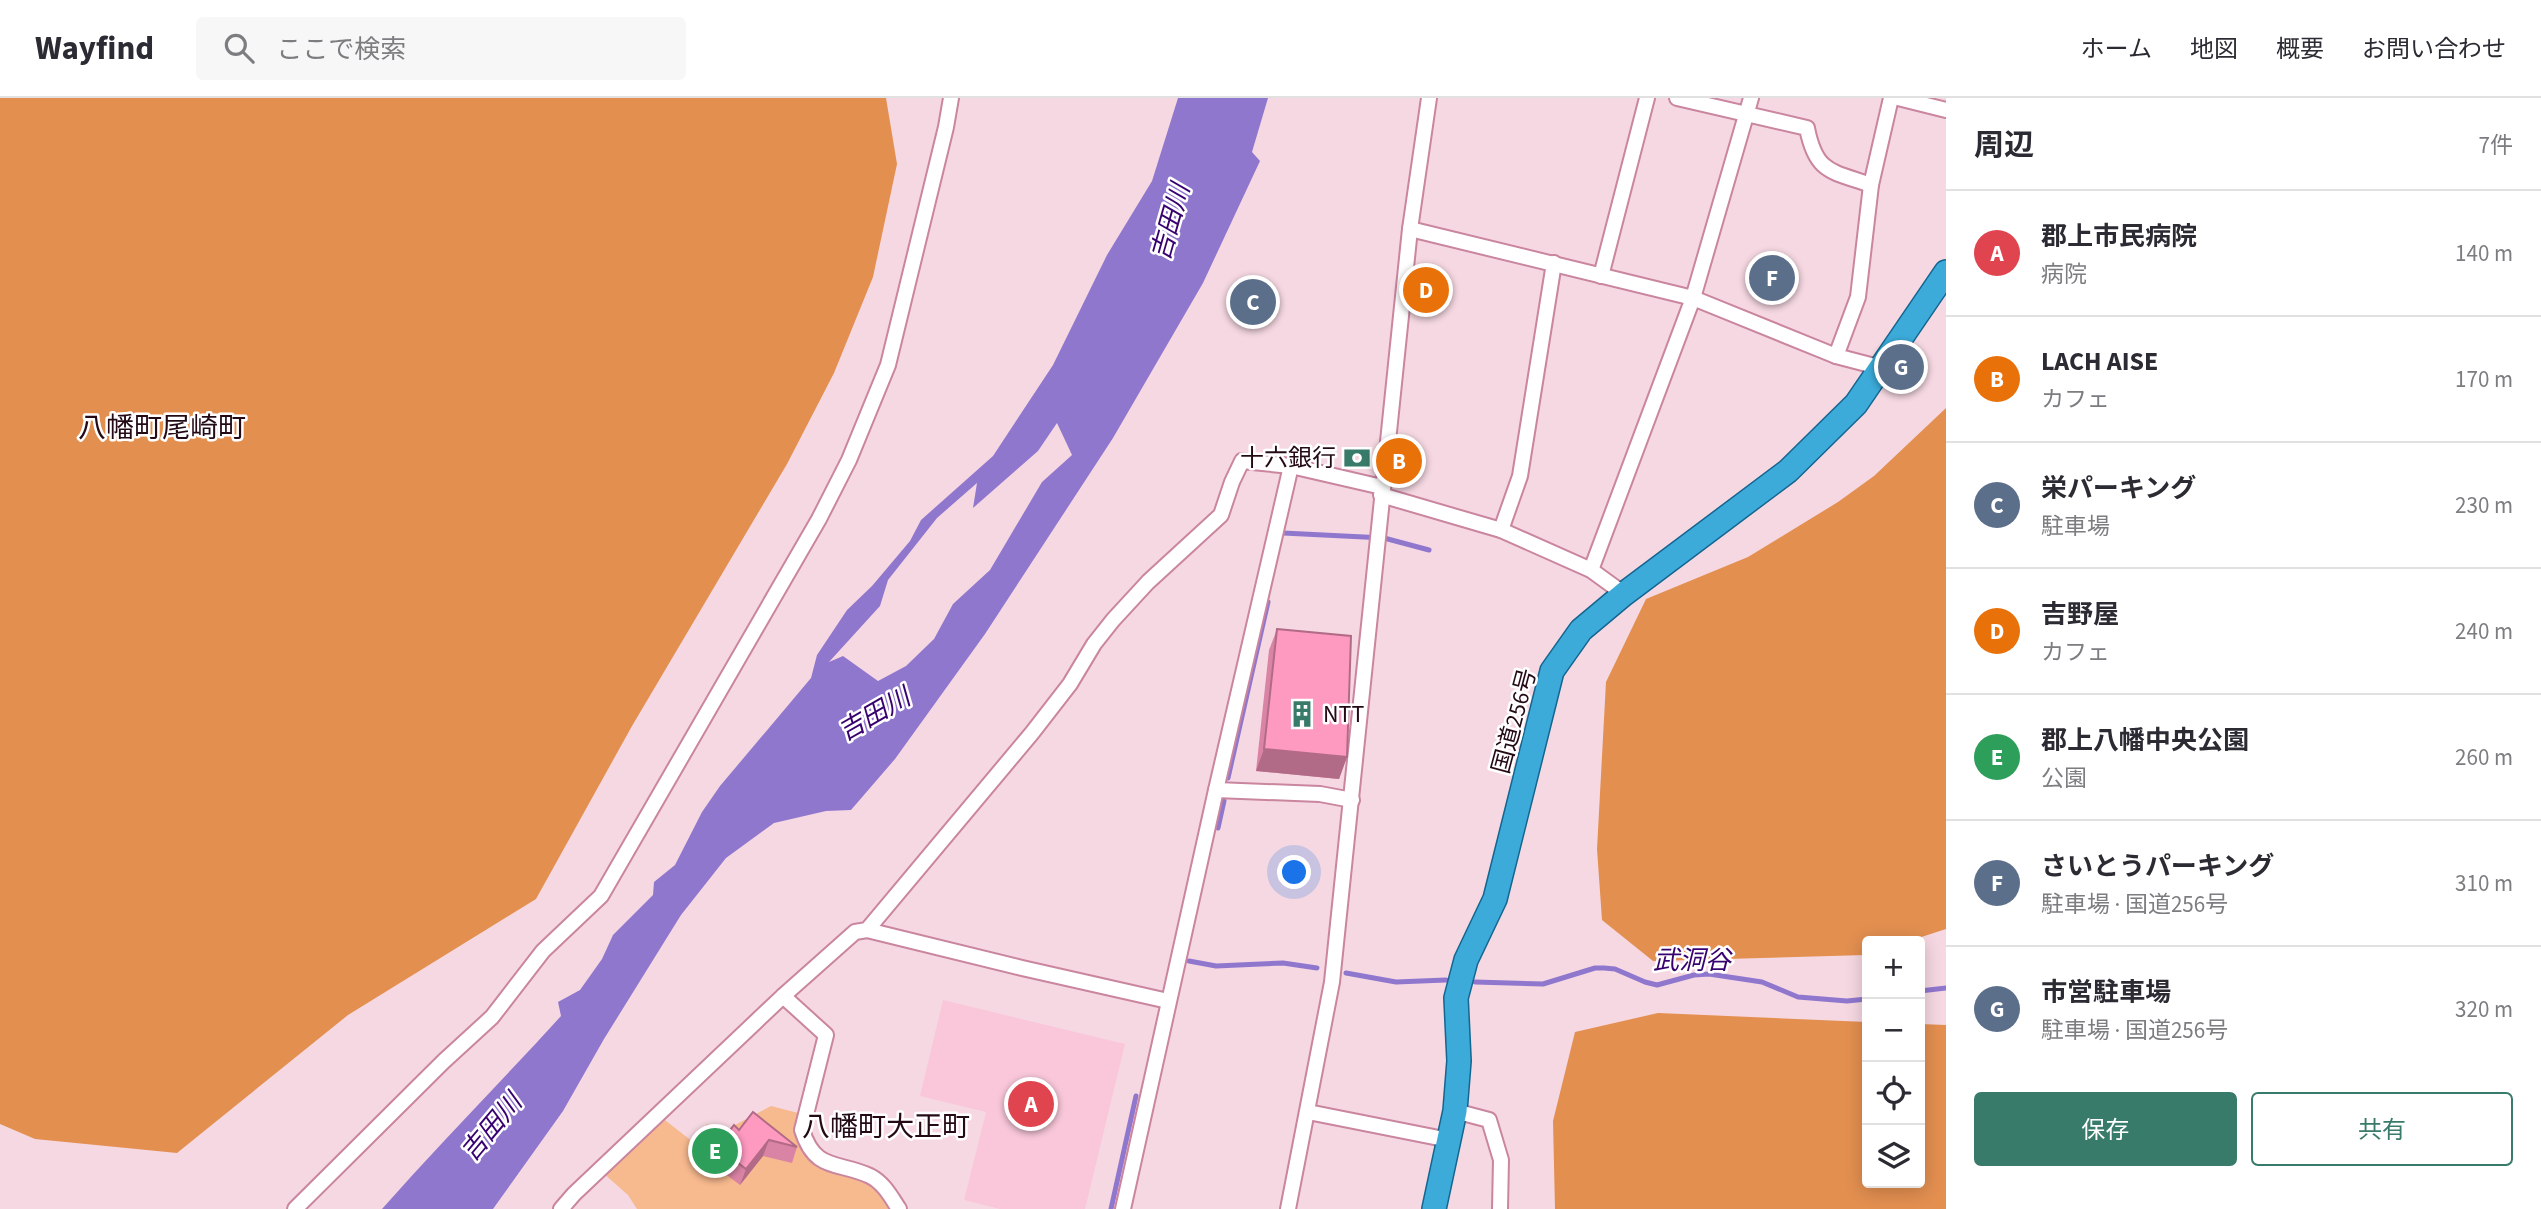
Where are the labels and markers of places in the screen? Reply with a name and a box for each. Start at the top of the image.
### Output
pin: F [1749,252,1795,304]
pin: D [1403,264,1449,316]
pin: C [1230,276,1276,328]
pin: G [1878,341,1924,393]
pin: B [1376,435,1422,487]
place label: 十六銀行 [1240,441,1336,476]
bank icon: 十六銀行 [1342,443,1372,473]
place label: NTT [1323,697,1364,732]
building icon: NTT [1287,699,1317,729]
pin: A [1008,1078,1054,1130]
pin: E [692,1125,738,1177]

